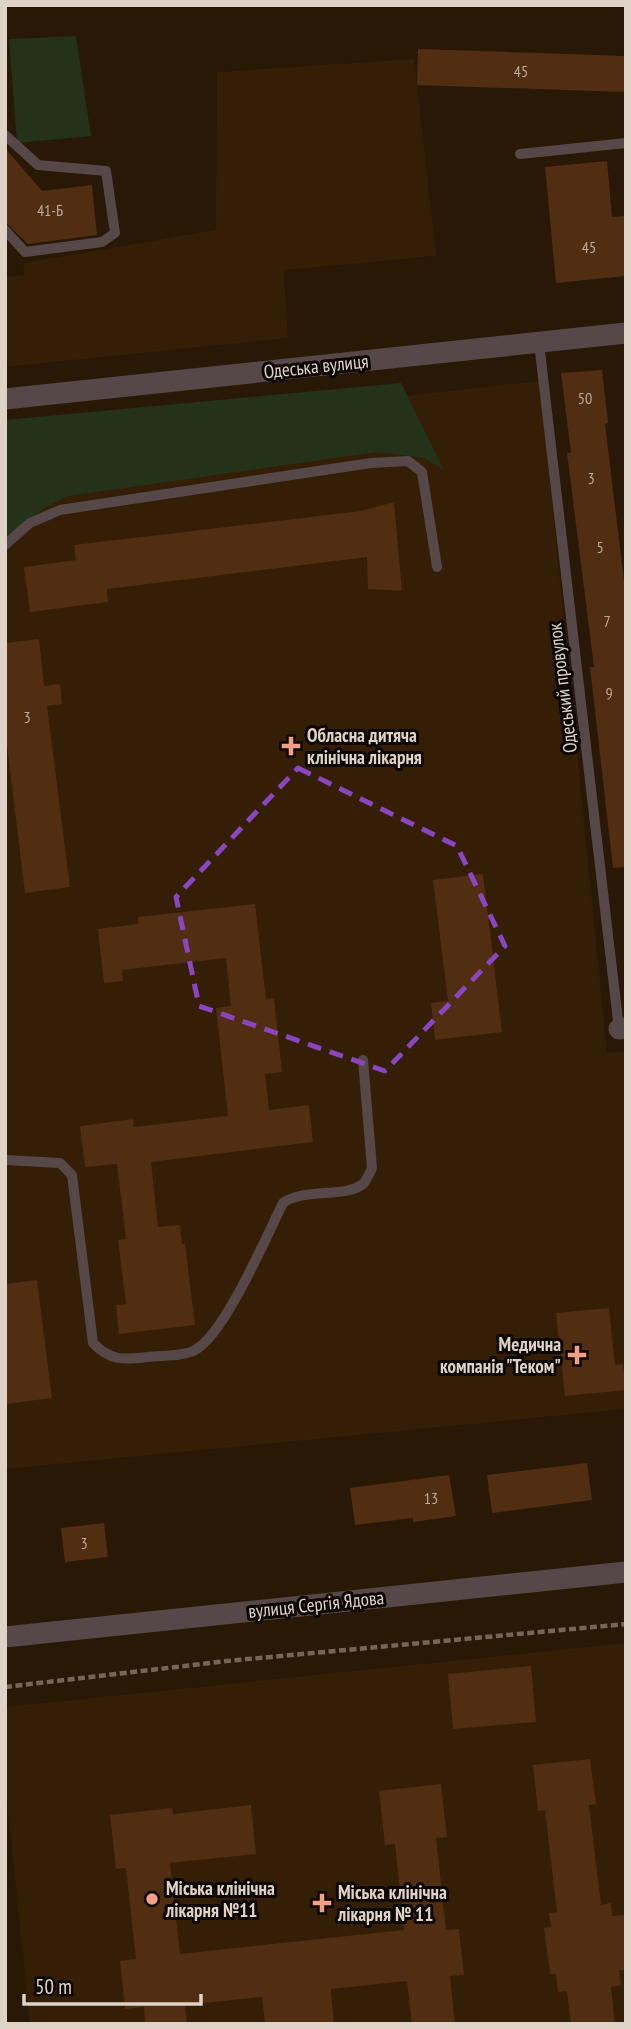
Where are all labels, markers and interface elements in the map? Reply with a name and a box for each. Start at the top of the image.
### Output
house number: 45 [514,61,528,81]
house number: 41-Б [37,200,63,220]
house number: 45 [582,237,596,257]
street label: Одеська вулиця [262,349,370,383]
house number: 50 [578,388,592,408]
house number: 3 [587,468,595,488]
house number: 5 [596,537,604,557]
house number: 7 [603,611,611,631]
street label: Одеський провулок [542,621,582,754]
house number: 9 [605,683,613,703]
house number: 3 [23,707,31,727]
place label: Обласна дитяча клінічна лікарня [307,723,422,769]
marker: Обласна дитяча клінічна лікарня [281,736,301,756]
place label: Медична компанія "Теком" [440,1332,561,1378]
marker: Медична компанія "Теком" [567,1345,587,1365]
house number: 13 [424,1488,438,1508]
house number: 3 [80,1533,88,1553]
street label: вулиця Сергія Ядова [247,1585,385,1623]
place label: Міська клінічна лікарня №11 [165,1876,275,1922]
place label: Міська клінічна лікарня № 11 [337,1880,447,1926]
marker: Міська клінічна лікарня №11 [144,1891,160,1907]
marker: Міська клінічна лікарня № 11 [312,1893,332,1913]
scale bar [24,1962,201,2006]
text: 50 m [35,1973,72,2000]

